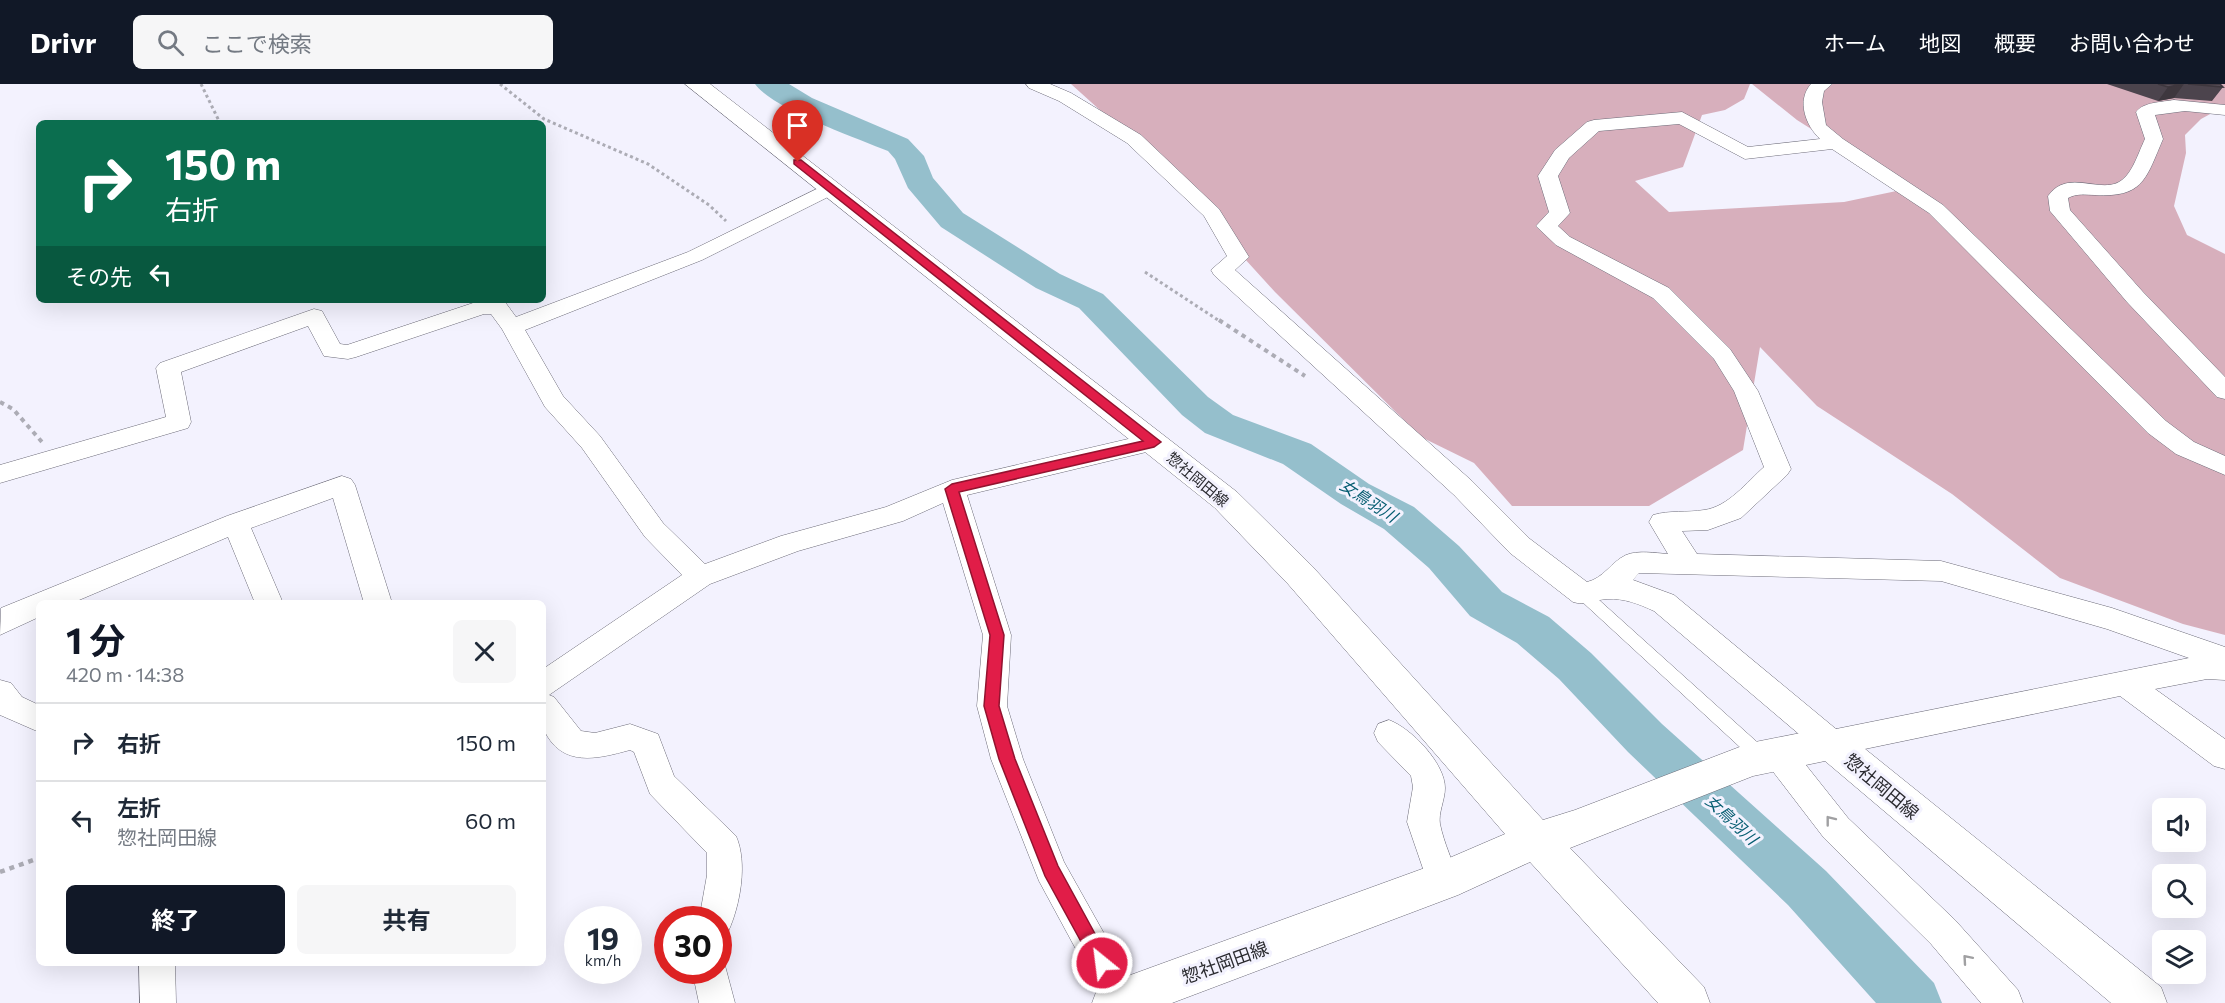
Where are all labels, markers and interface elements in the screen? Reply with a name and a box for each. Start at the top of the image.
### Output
search box [133,15,553,69]
text: Drivr [30,25,97,59]
icon: search [154,26,187,59]
text: ここで検索 [202,30,312,57]
text: ホーム [1824,30,1886,55]
text: 地図 [1919,30,1961,55]
text: 概要 [1994,30,2036,55]
text: お問い合わせ [2069,30,2195,55]
pin [772,100,823,162]
icon: arrive [781,109,814,142]
text: 150 m [165,137,281,189]
icon: right [66,144,144,222]
text: 右折 [165,193,219,226]
icon: left [144,258,177,291]
text: その先 [66,263,132,290]
street label: 惣社岡田線 [1163,448,1233,510]
water label: 女鳥羽川 [1337,475,1403,526]
text: 1 分 [66,617,125,661]
button: close [453,620,516,683]
text: 420 m · 14:38 [66,662,184,686]
icon: right [66,726,99,759]
text: 150 m [456,729,516,756]
text: 右折 [117,730,161,757]
street label: 惣社岡田線 [1840,749,1924,823]
water label: 女鳥羽川 [1702,790,1763,849]
text: 左折 [117,794,161,821]
map controls [2152,798,2206,984]
button: sound [2152,798,2206,852]
icon: left [66,804,99,837]
text: 60 m [465,807,516,834]
one-way arrow [1826,816,1837,827]
text: 惣社岡田線 [117,825,217,849]
button: search [2152,864,2206,918]
button: 終了 [66,885,285,954]
button: 共有 [297,885,516,954]
speed limit sign: 30 [654,906,732,984]
text: 19 [587,919,619,956]
button: layers [2152,930,2206,984]
position arrow [1070,931,1134,995]
street label: 惣社岡田線 [1179,936,1271,988]
text: km/h [585,951,621,969]
one-way arrow [1963,955,1974,966]

